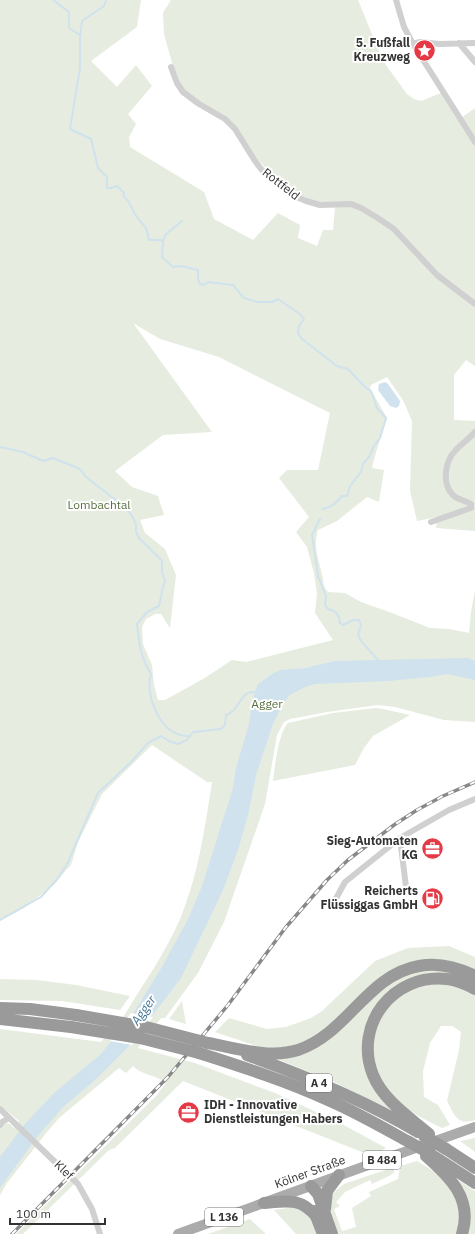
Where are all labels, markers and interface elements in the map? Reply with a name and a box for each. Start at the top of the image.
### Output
place label: 5. Fußfall Kreuzweg [354,35,410,64]
place icon: 5. Fußfall Kreuzweg [412,37,438,63]
street label: Rottfeld [260,164,303,203]
park label: Lombachtal [67,497,131,512]
park label: Agger [251,696,283,711]
place label: Sieg-Automaten KG [326,833,418,862]
office icon: Sieg-Automaten KG [420,835,446,861]
place label: Reicherts Flüssiggas GmbH [320,883,418,912]
fuel station icon: Reicherts Flüssiggas GmbH [420,885,446,911]
water label: Agger [127,991,160,1029]
road number: A 4 [306,1074,332,1092]
place label: IDH - Innovative Dienstleistungen Habers [204,1097,343,1126]
office icon: IDH - Innovative Dienstleistungen Habers [176,1099,202,1125]
road number: B 484 [363,1151,401,1169]
street label: Kölner Straße [272,1152,348,1191]
street label: Klef [51,1157,77,1183]
scale bar [10,1200,105,1226]
text: 100 m [16,1206,51,1221]
road number: L 136 [205,1208,243,1226]

